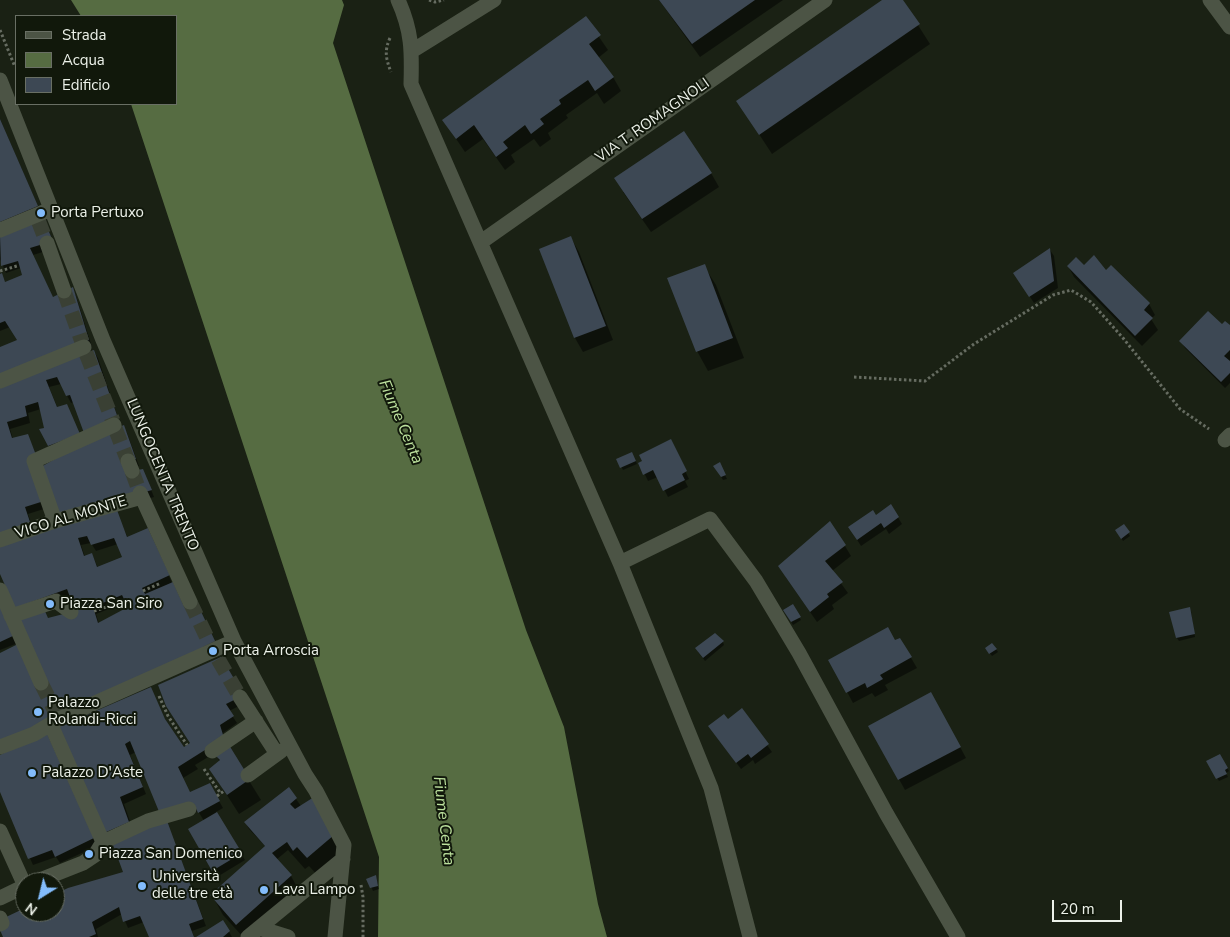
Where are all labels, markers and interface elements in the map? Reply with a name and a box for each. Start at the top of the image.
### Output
legend [15,15,178,105]
text: Strada [62,25,106,45]
text: Acqua [62,50,105,70]
text: Edificio [62,75,110,95]
street label: VIA T. ROMAGNOLI [593,75,713,167]
place label: Porta Pertuxo [51,204,144,222]
marker: Porta Pertuxo [35,207,47,219]
water label: Fiume Centa [374,377,426,467]
street label: LUNGOCENTA TRENTO [122,396,202,554]
street label: VICO AL MONTE [13,493,129,543]
place label: Piazza San Siro [60,595,162,613]
marker: Piazza San Siro [44,598,56,610]
place label: Porta Arroscia [223,642,319,660]
marker: Porta Arroscia [207,645,219,657]
place label: Palazzo Rolandi-Ricci [48,694,136,729]
marker: Palazzo Rolandi-Ricci [32,706,44,718]
place label: Palazzo D'Aste [42,764,143,782]
marker: Palazzo D'Aste [26,767,38,779]
water label: Fiume Centa [428,775,458,867]
place label: Piazza San Domenico [99,845,243,863]
marker: Piazza San Domenico [83,848,95,860]
place label: Università delle tre età [152,868,233,903]
north arrow [15,872,65,922]
marker: Università delle tre età [136,880,148,892]
place label: Lava Lampo [274,881,355,899]
marker: Lava Lampo [258,884,270,896]
scale bar [1055,890,1125,922]
text: N [22,898,41,920]
text: 20 m [1060,899,1095,919]

